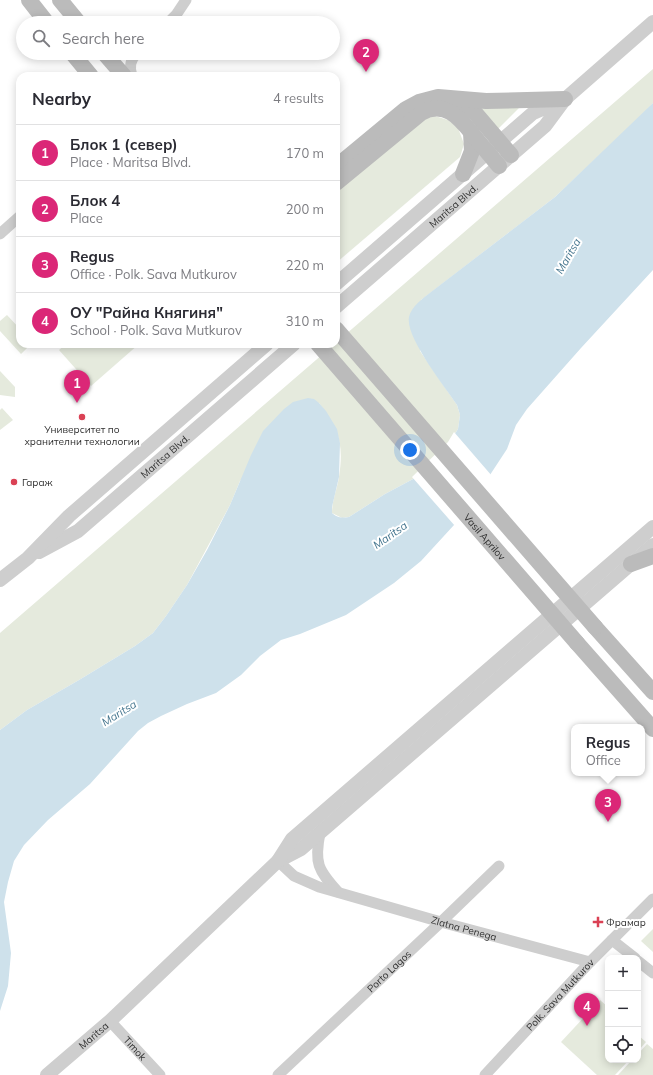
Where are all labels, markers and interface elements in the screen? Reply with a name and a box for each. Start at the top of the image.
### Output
search box [16,16,340,60]
icon: search [30,27,52,49]
text: Search here [62,29,144,48]
pin: 2 [353,39,379,72]
text: Nearby [32,88,91,109]
text: 4 results [273,90,324,106]
text: Блок 1 (север) [70,135,178,154]
text: 1 [41,145,49,161]
text: 170 m [286,145,324,161]
text: Place · Maritsa Blvd. [70,154,191,170]
street label: Maritsa Blvd. [426,181,481,231]
text: Блок 4 [70,191,120,210]
text: 2 [41,201,49,217]
text: 200 m [286,201,324,217]
text: Place [70,210,103,226]
water label: Maritsa [552,235,584,276]
text: Regus [70,247,114,266]
text: 3 [41,257,49,273]
text: 220 m [286,257,324,273]
text: Office · Polk. Sava Mutkurov [70,266,237,282]
text: ОУ "Райна Княгиня" [70,303,223,322]
text: 4 [41,313,49,329]
text: 310 m [286,313,324,329]
text: School · Polk. Sava Mutkurov [70,322,242,338]
pin: 1 [64,370,90,403]
marker: Университет по хранителни технологии [77,412,87,422]
place label: Университет по хранителни технологии [24,423,140,448]
street label: Maritsa Blvd. [138,432,192,481]
your location [400,440,420,460]
place label: Гараж [22,476,54,489]
marker: Гараж [9,477,19,487]
street label: Vasil Aprilov [461,511,509,564]
water label: Maritsa [370,518,410,552]
water label: Maritsa [99,697,139,729]
popup [571,724,645,776]
text: Regus [586,733,630,752]
text: Office [586,752,621,768]
pin: 3 [595,789,621,822]
street label: Zlatna Penega [430,914,498,944]
place label: Фрамар [606,916,646,929]
marker: Фрамар [593,917,603,927]
street label: Porto Lagos [364,947,414,995]
street label: Polk. Sava Mutkurov [524,955,597,1034]
map controls [605,955,641,1063]
button: + [605,955,641,991]
button: − [605,991,641,1027]
pin: 4 [574,993,600,1026]
street label: Maritsa [76,1019,111,1052]
button: locate [605,1027,641,1063]
street label: Timok [120,1034,150,1064]

